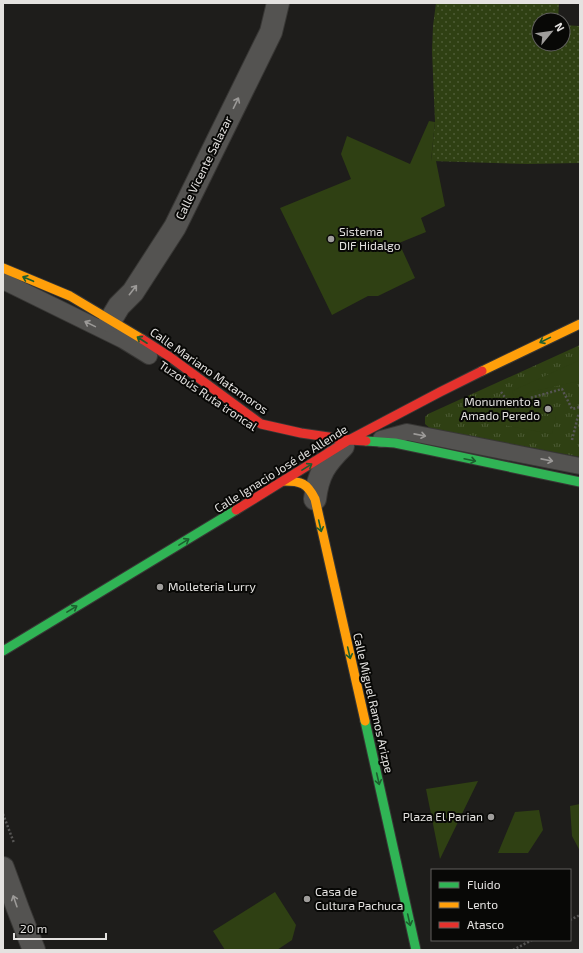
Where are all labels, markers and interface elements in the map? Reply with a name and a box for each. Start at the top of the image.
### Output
north arrow [531,12,571,52]
text: N [553,20,568,34]
one-way arrow [233,97,240,109]
street label: Calle Vicente Salazar [172,113,234,222]
place label: Sistema DIF Hidalgo [339,224,401,252]
marker: Sistema DIF Hidalgo [326,234,336,244]
one-way arrow [23,274,35,282]
one-way arrow [129,285,137,296]
one-way arrow [84,320,96,327]
street label: Calle Mariano Matamoros [148,324,271,416]
one-way arrow [137,335,148,344]
one-way arrow [539,337,551,344]
street label: Tuzobús Ruta troncal [157,357,261,433]
place label: Monumento a Amado Peredo [461,394,540,422]
marker: Monumento a Amado Peredo [543,404,553,414]
street label: Calle Ignacio José de Allende [211,421,350,515]
one-way arrow [413,431,426,439]
one-way arrow [463,456,476,464]
one-way arrow [540,456,553,464]
one-way arrow [301,463,312,471]
one-way arrow [317,519,325,532]
one-way arrow [178,537,190,545]
place label: Molleteria Lurry [168,579,257,593]
marker: Molleteria Lurry [155,582,165,592]
one-way arrow [66,604,78,612]
street label: Calle Miguel Ramos Arizpe [351,631,397,774]
one-way arrow [346,646,353,659]
one-way arrow [374,773,382,786]
place label: Plaza El Parian [403,809,483,823]
marker: Plaza El Parian [486,812,496,822]
legend [431,869,571,941]
text: Fluido [467,877,501,891]
place label: Casa de Cultura Pachuca [315,884,403,912]
marker: Casa de Cultura Pachuca [302,894,312,904]
one-way arrow [10,895,18,907]
text: Lento [467,897,498,911]
one-way arrow [406,913,414,926]
scale bar [14,915,106,941]
text: Atasco [467,917,504,931]
text: 20 m [20,921,47,935]

